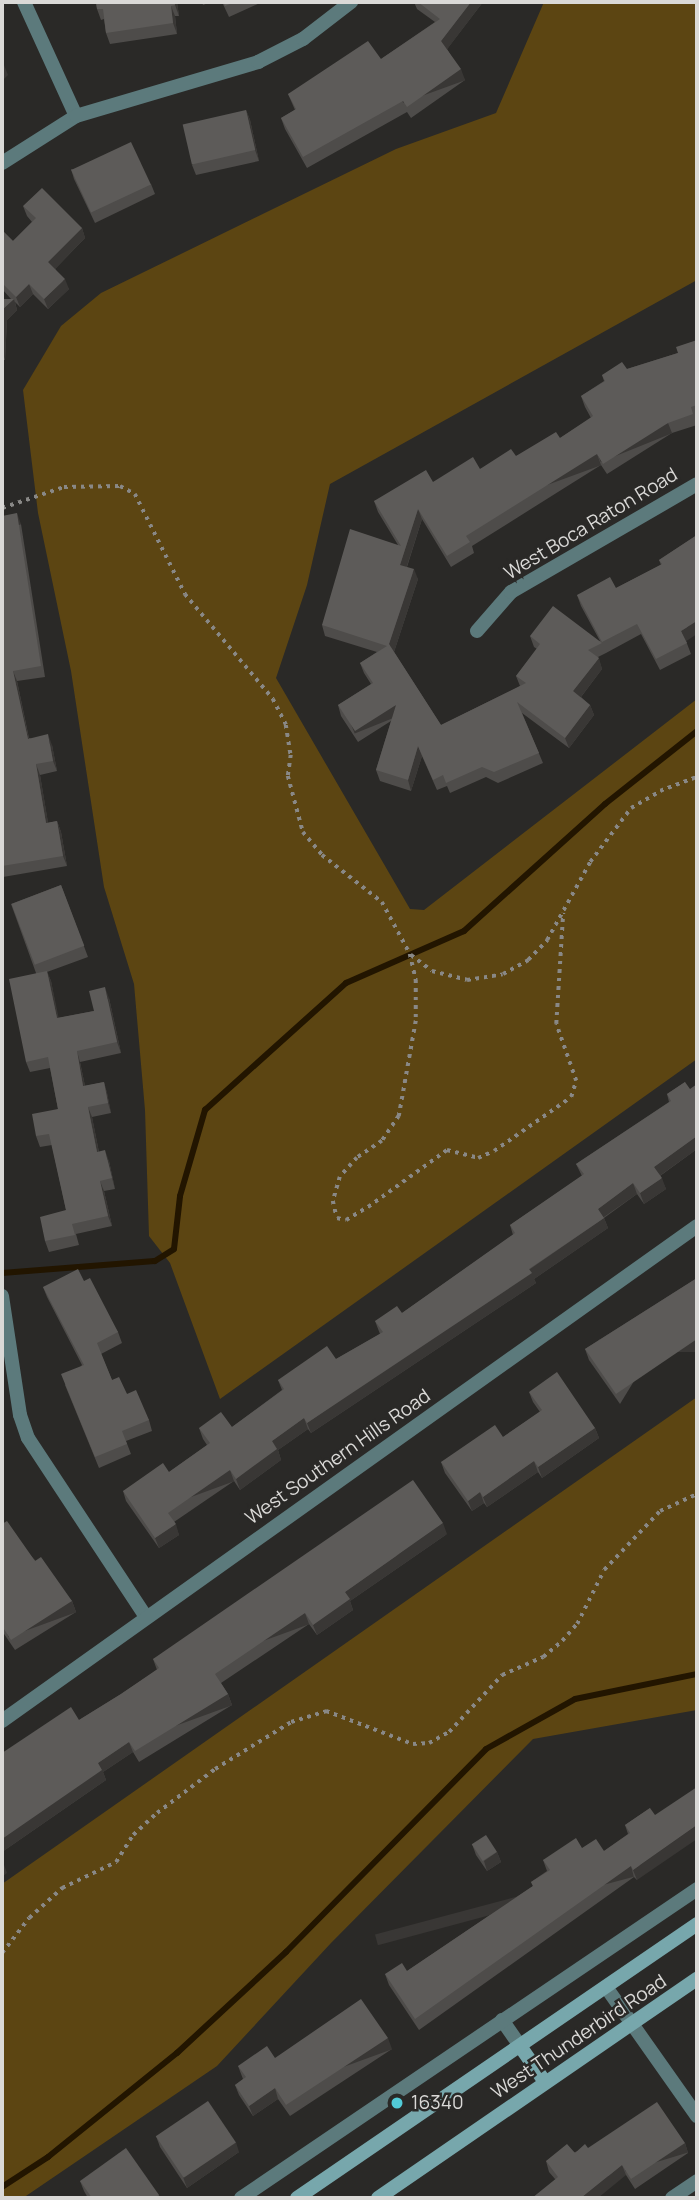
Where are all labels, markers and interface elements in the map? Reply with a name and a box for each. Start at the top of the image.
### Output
street label: West Boca Raton Road [500,463,682,585]
street label: West Southern Hills Road [241,1384,435,1530]
street label: West Thunderbird Road [487,1970,671,2104]
place label: 16340 [411,2092,463,2114]
marker: 16340 [389,2095,405,2111]

